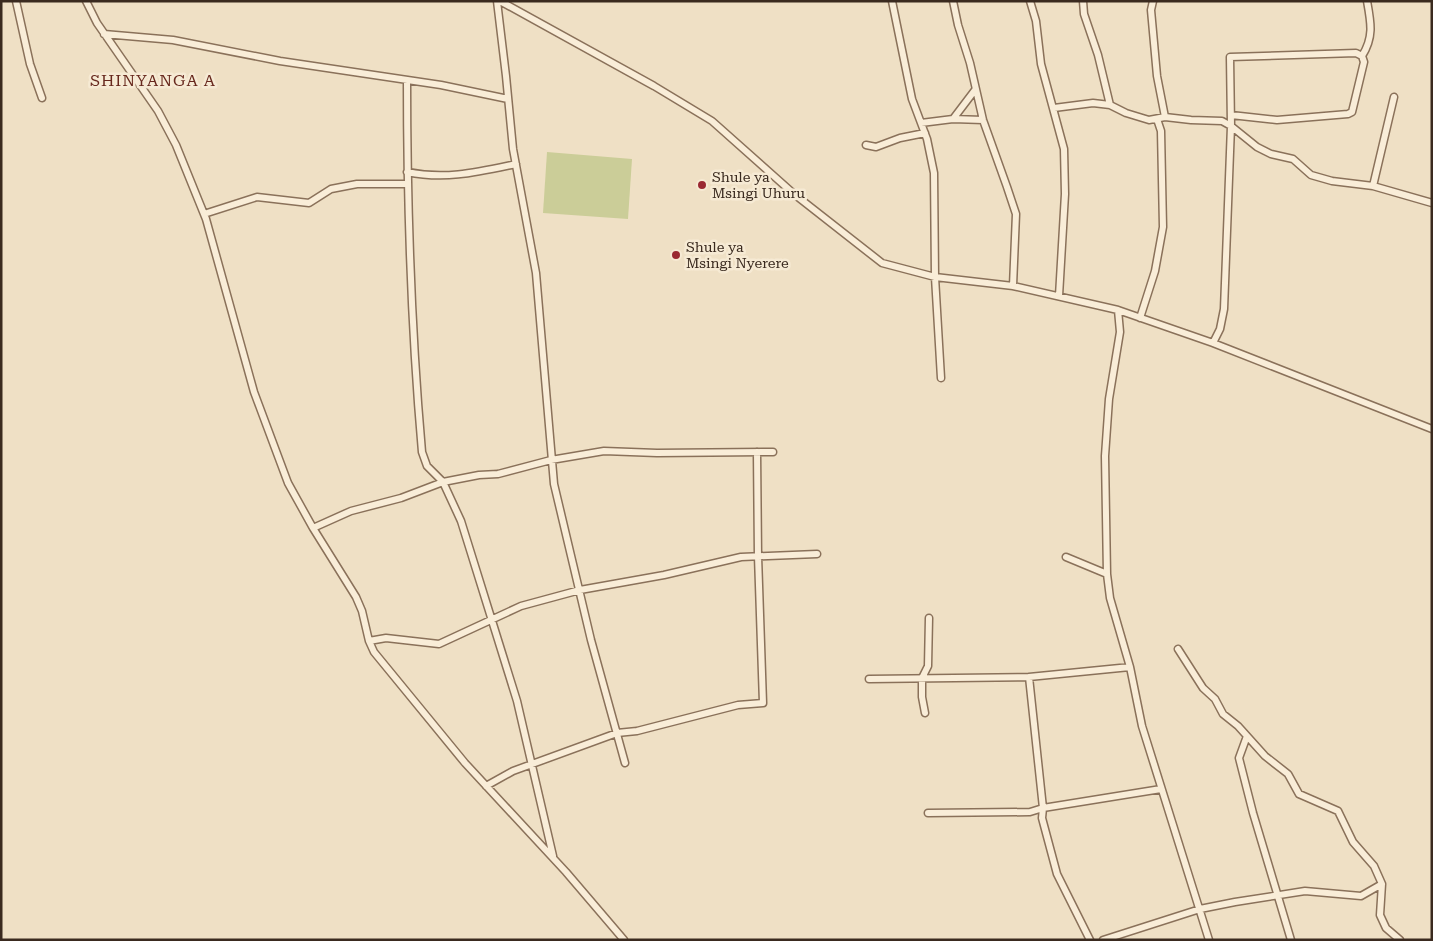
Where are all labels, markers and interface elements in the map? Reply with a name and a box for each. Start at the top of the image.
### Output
district label: SHINYANGA A [90,71,216,90]
place label: Shule ya Msingi Uhuru [712,169,805,201]
marker: Shule ya Msingi Uhuru [696,179,708,191]
place label: Shule ya Msingi Nyerere [686,239,789,271]
marker: Shule ya Msingi Nyerere [670,249,682,261]

